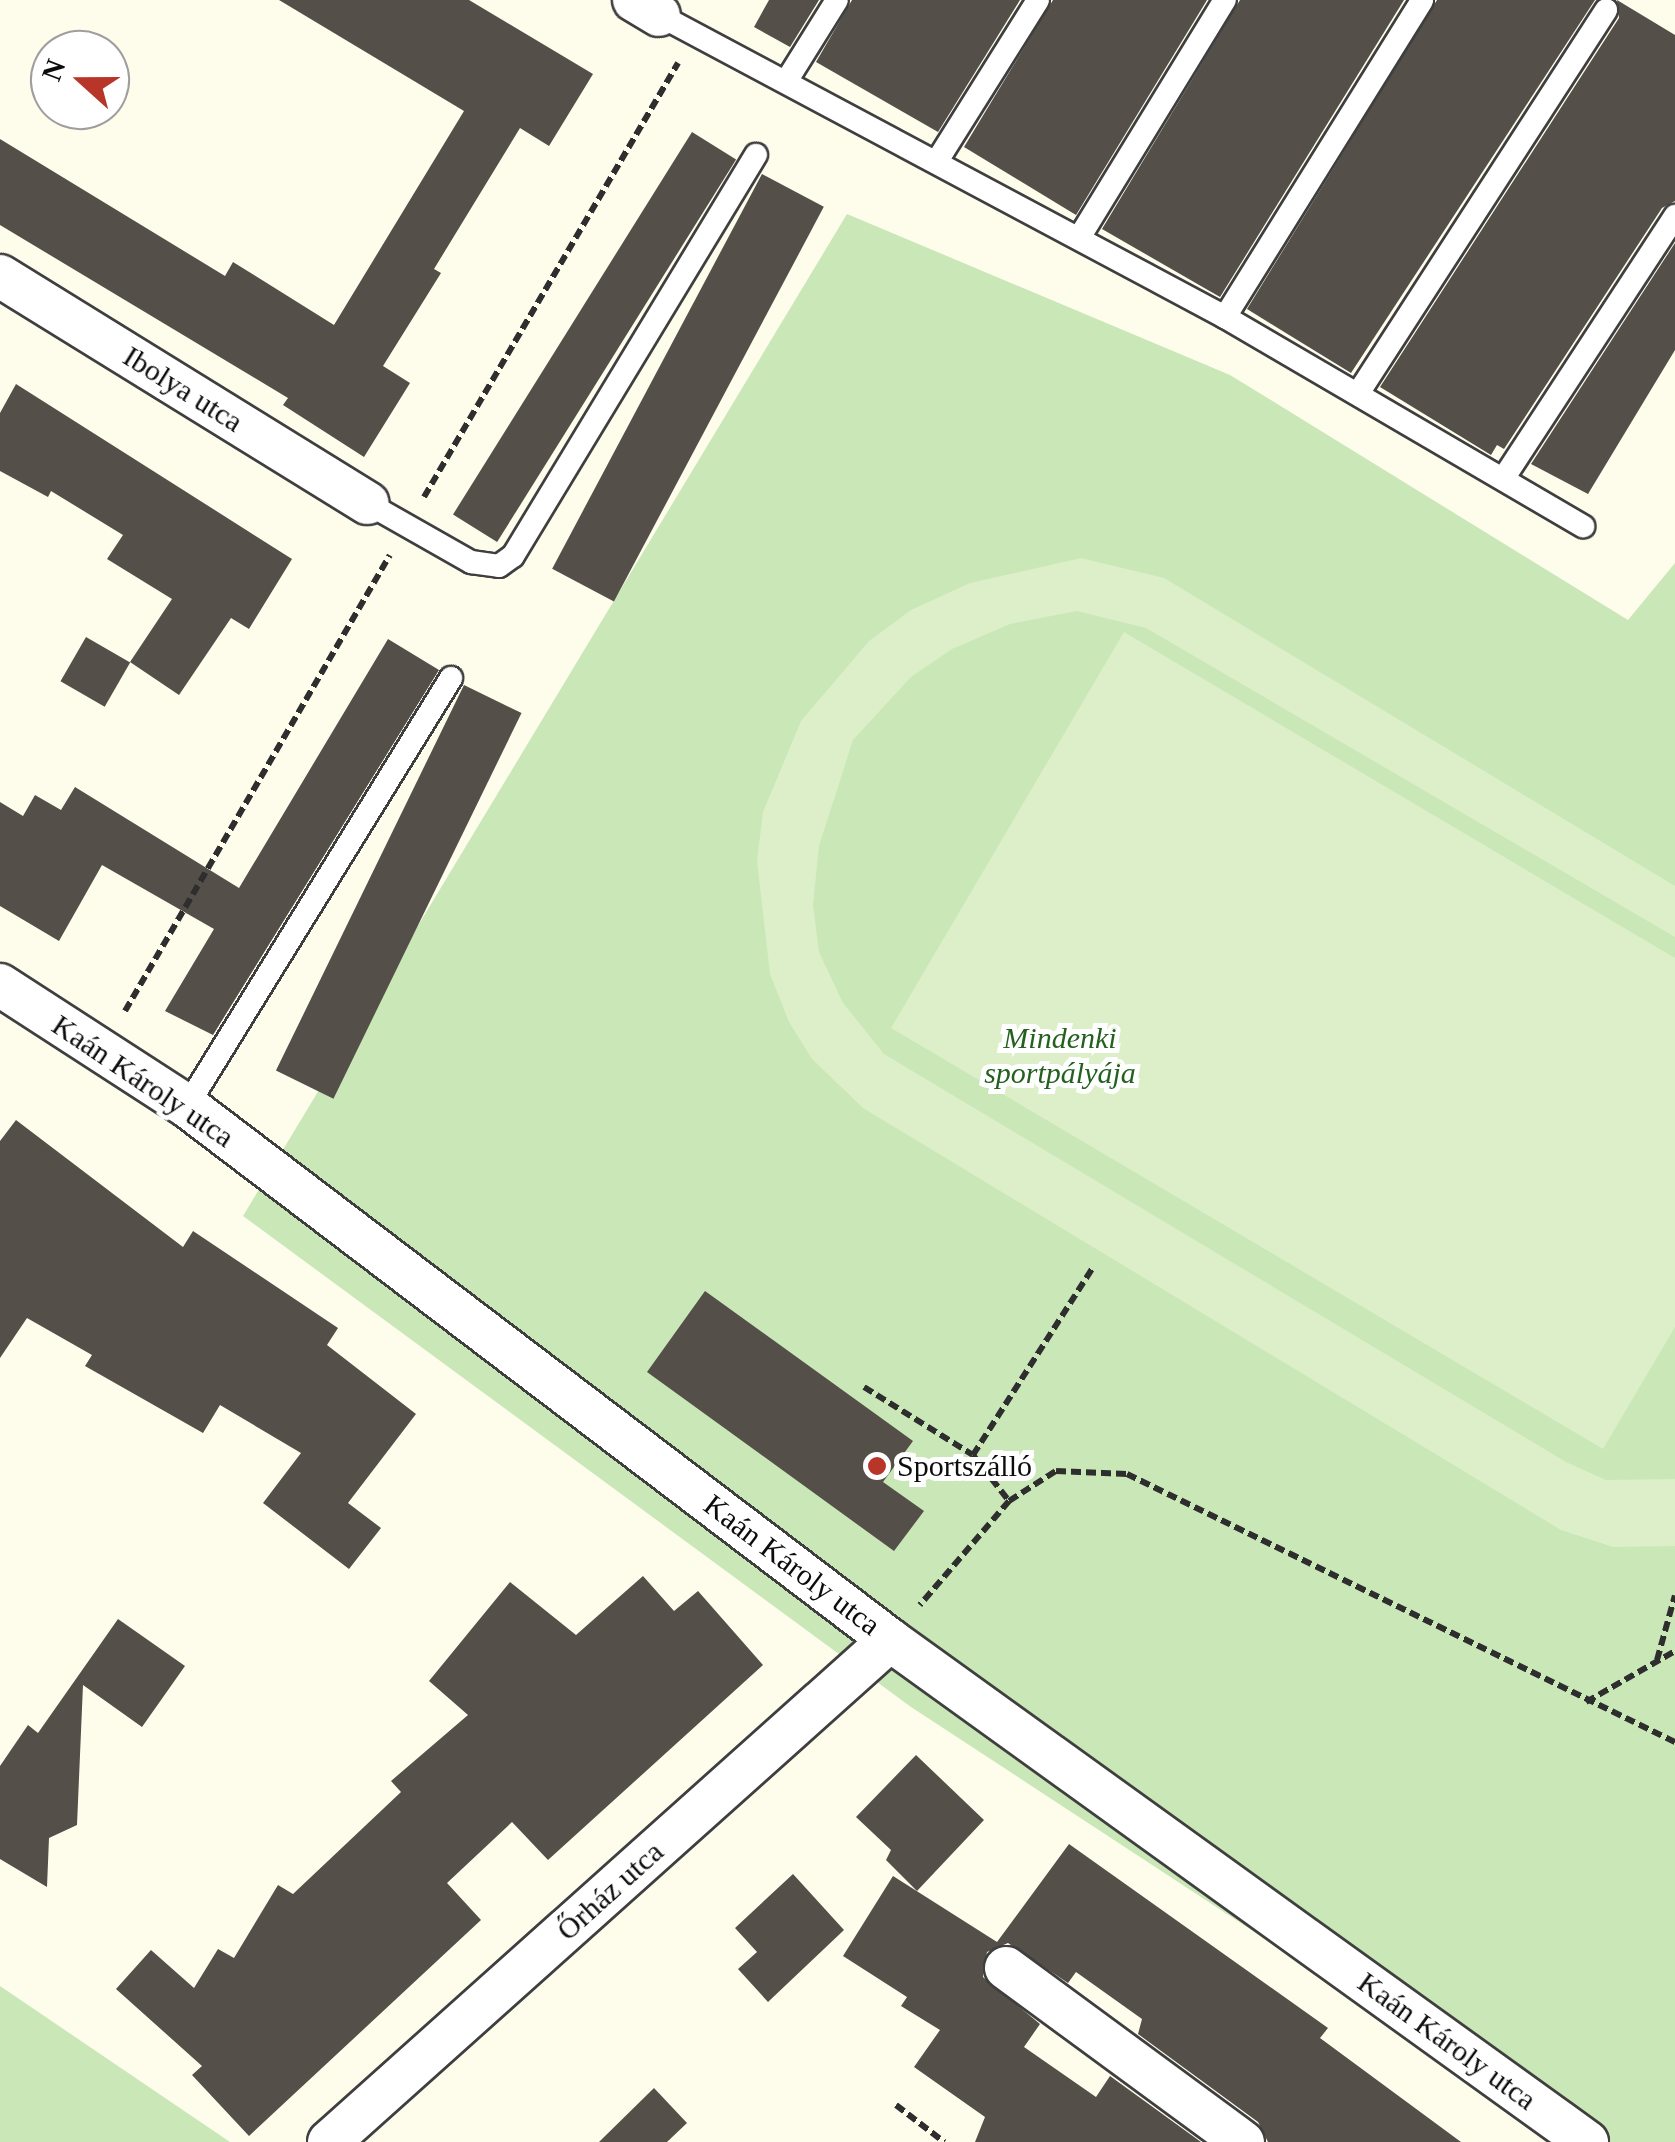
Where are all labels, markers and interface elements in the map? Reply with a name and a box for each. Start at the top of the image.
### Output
north arrow [30,30,130,130]
text: N [35,55,71,85]
street label: Ibolya utca [117,338,249,440]
street label: Kaán Károly utca [45,1007,241,1155]
park label: Mindenki sportpályája [984,1020,1136,1090]
place label: Sportszálló [897,1448,1032,1484]
marker: Sportszálló [866,1455,888,1477]
street label: Kaán Károly utca [697,1487,887,1643]
street label: Őrház utca [549,1834,671,1948]
street label: Kaán Károly utca [1351,1964,1543,2118]

